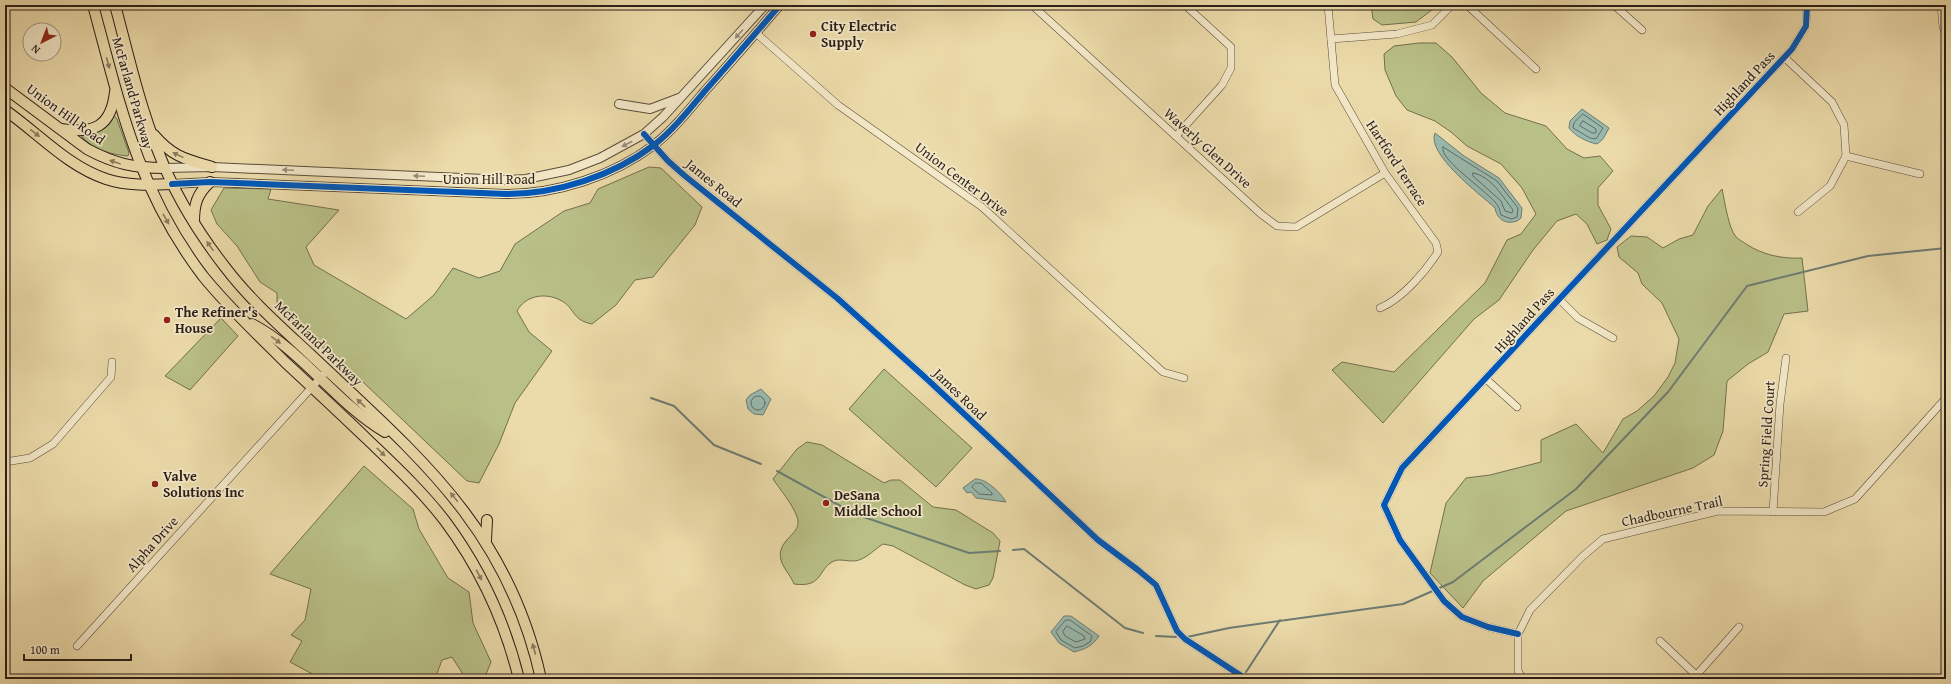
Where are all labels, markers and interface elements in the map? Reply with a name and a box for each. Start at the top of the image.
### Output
place label: City Electric Supply [821,16,897,52]
north arrow [22,22,62,62]
one-way arrow [734,29,743,39]
marker: City Electric Supply [808,29,818,39]
street label: McFarland Parkway [107,35,159,151]
text: N [27,41,43,58]
street label: Highland Pass [1709,46,1779,120]
one-way arrow [106,57,112,70]
street label: Union Hill Road [23,79,110,150]
street label: Waverly Glen Drive [1160,103,1257,193]
street label: Hartford Terrace [1362,116,1433,210]
one-way arrow [29,128,40,137]
street label: Union Center Drive [911,137,1013,221]
one-way arrow [621,140,632,147]
one-way arrow [172,152,183,159]
street label: James Road [680,153,747,212]
one-way arrow [109,159,121,165]
one-way arrow [281,167,294,173]
street label: Union Hill Road [443,169,536,189]
one-way arrow [412,173,425,179]
one-way arrow [163,214,170,225]
one-way arrow [206,241,214,252]
street label: Highland Pass [1489,283,1559,357]
street label: McFarland Parkway [270,296,368,390]
place label: The Refiner's House [175,302,258,338]
marker: The Refiner's House [162,315,172,325]
one-way arrow [271,335,282,344]
street label: James Road [928,362,991,425]
street label: Spring Field Court [1752,380,1780,488]
one-way arrow [356,398,366,408]
one-way arrow [376,448,386,457]
place label: Valve Solutions Inc [163,466,245,502]
marker: Valve Solutions Inc [150,479,160,489]
place label: DeSana Middle School [834,485,923,521]
street label: Chadbourne Trail [1620,491,1724,531]
one-way arrow [450,492,458,503]
marker: DeSana Middle School [821,498,831,508]
street label: Alpha Drive [121,511,183,576]
one-way arrow [476,569,483,581]
scale bar [24,636,131,662]
text: 100 m [30,641,60,658]
one-way arrow [531,643,537,655]

